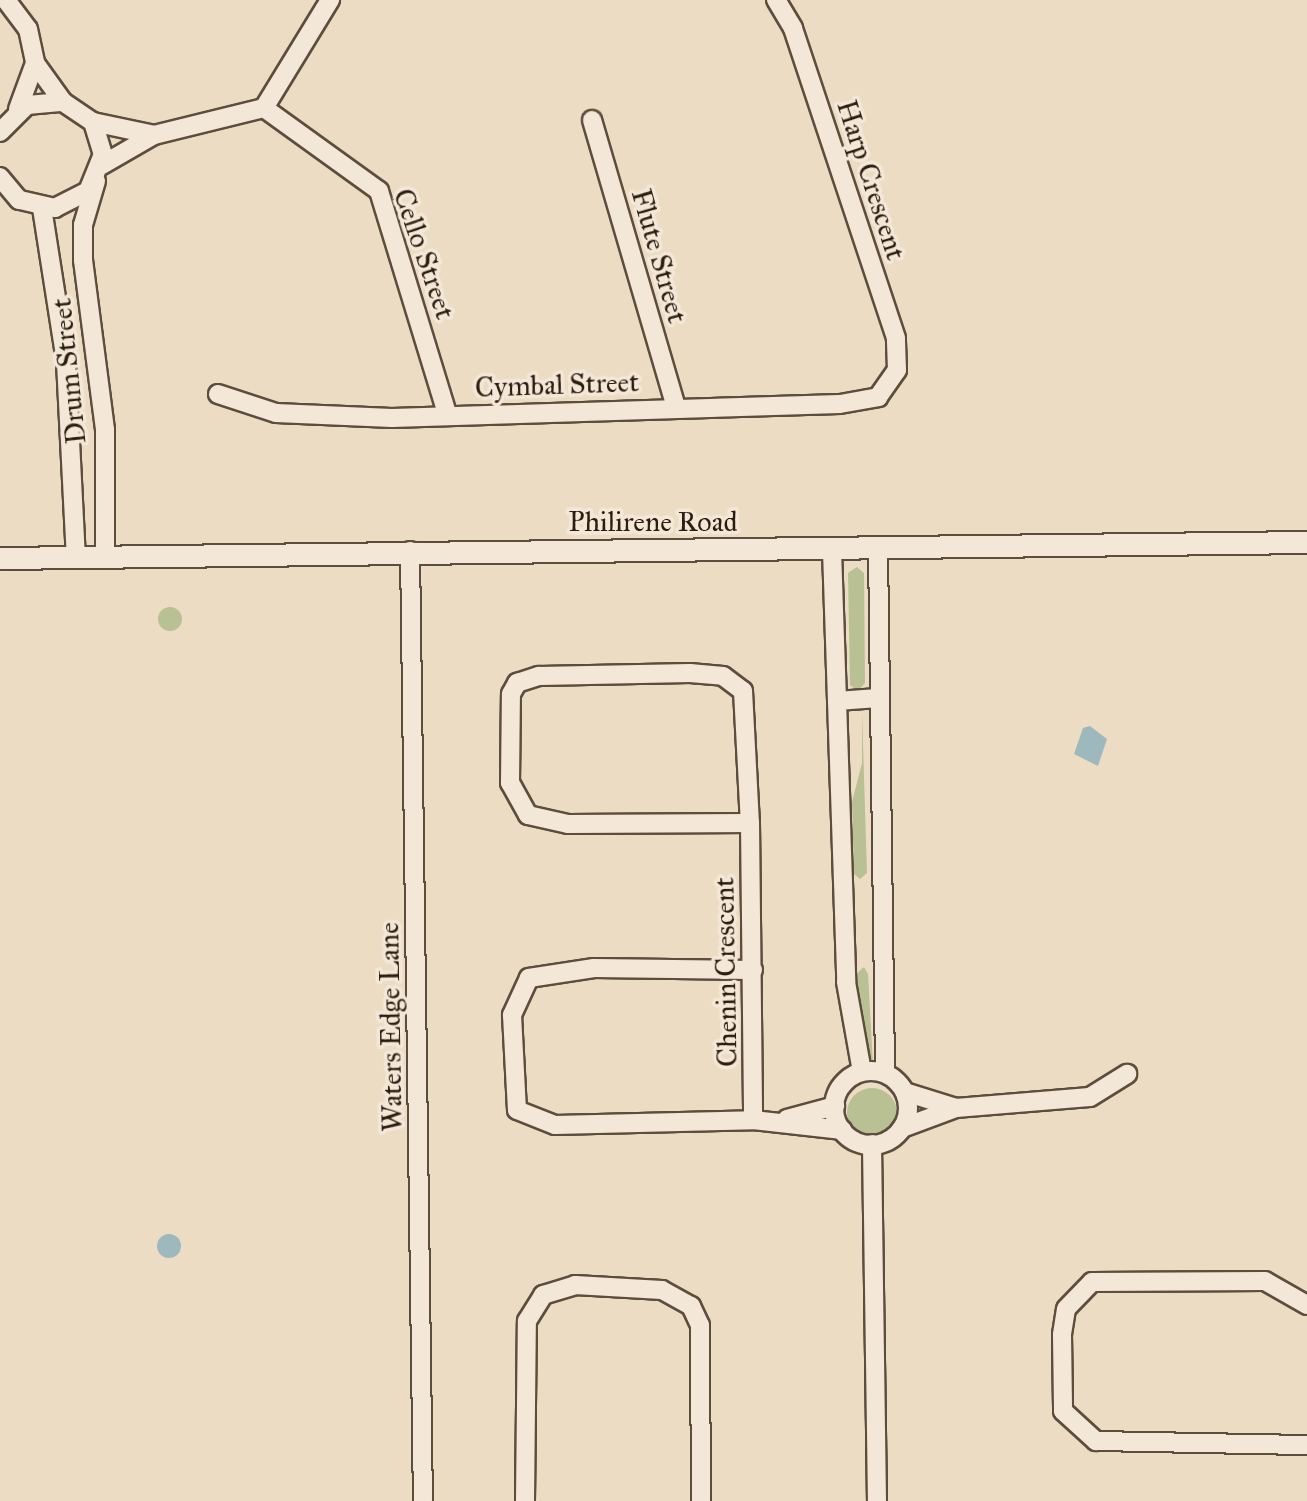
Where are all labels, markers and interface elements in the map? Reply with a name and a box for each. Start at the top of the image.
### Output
street label: Harp Crescent [829,96,913,264]
street label: Cello Street [386,184,462,324]
street label: Flute Street [624,185,694,327]
street label: Drum Street [45,296,93,446]
street label: Cymbal Street [474,365,640,405]
street label: Philirene Road [568,505,738,539]
street label: Chenin Crescent [708,877,744,1067]
street label: Waters Edge Lane [372,922,410,1132]

